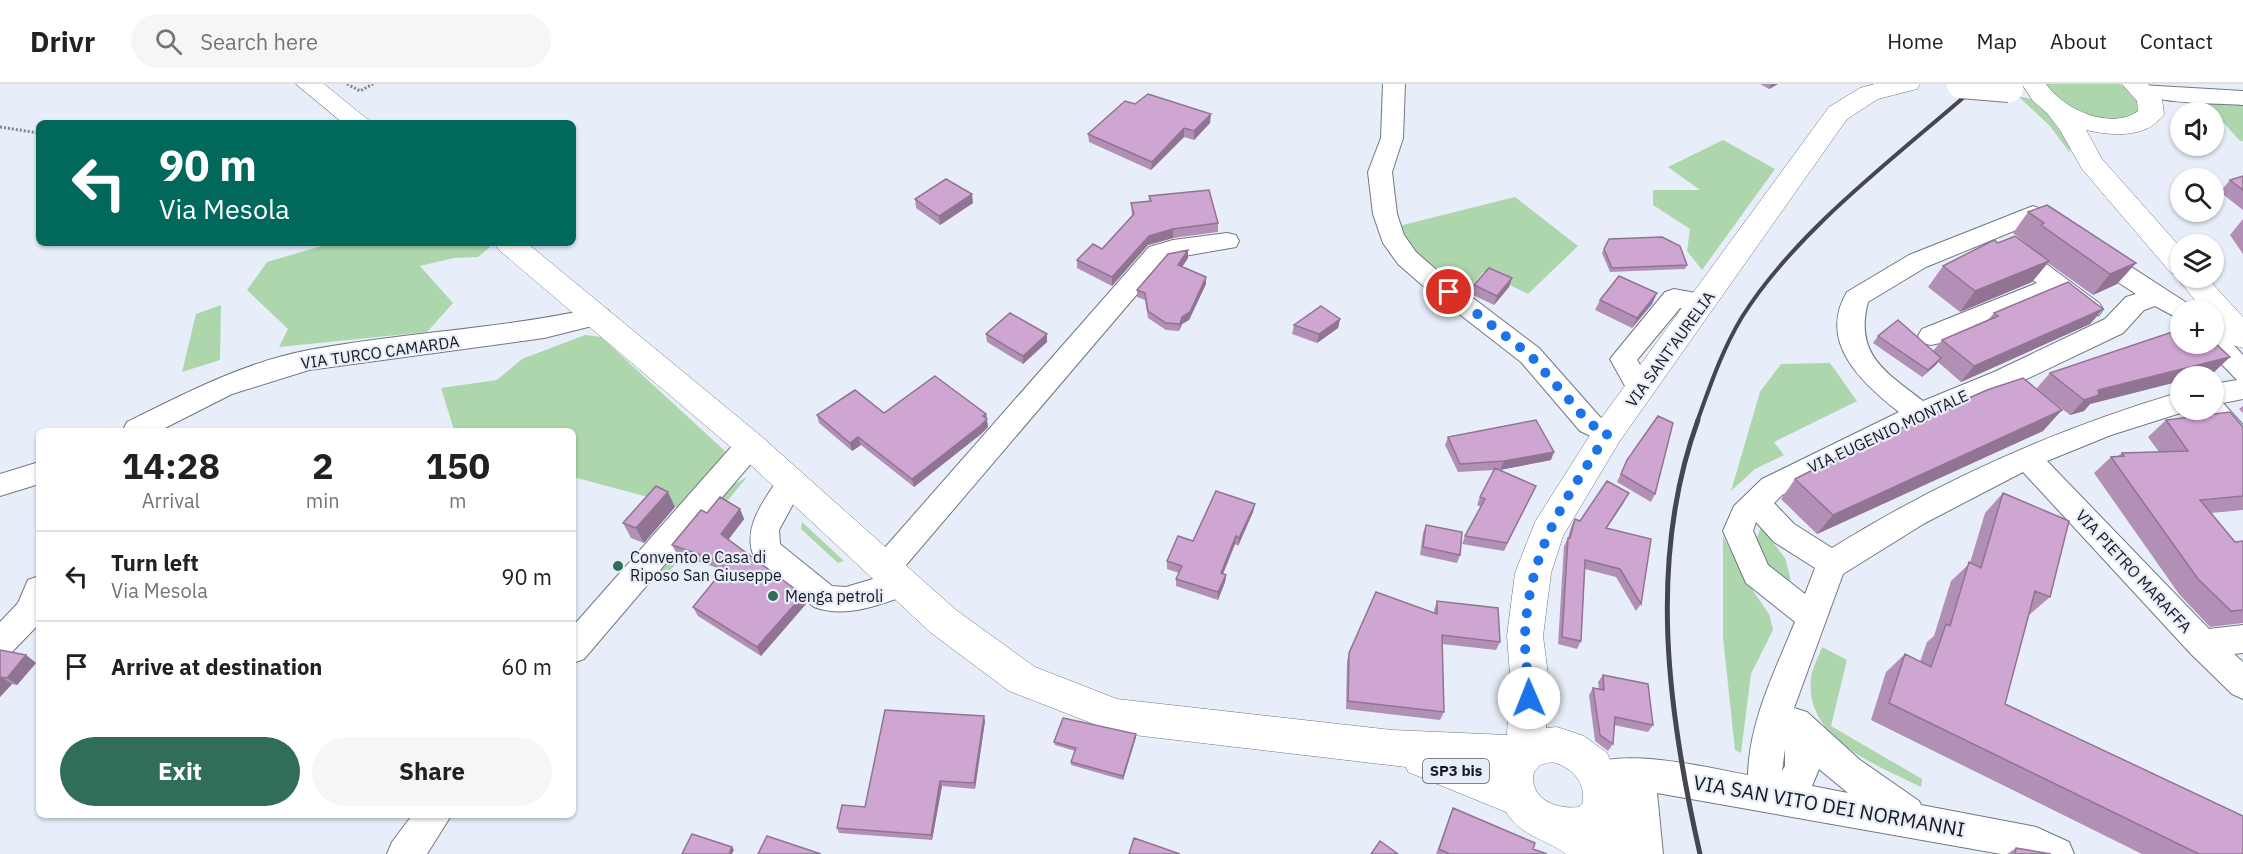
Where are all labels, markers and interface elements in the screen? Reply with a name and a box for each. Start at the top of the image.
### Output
search box [131,14,551,68]
text: Drivr [30,23,95,60]
icon: search [152,25,185,58]
text: Search here [200,27,318,56]
text: Home [1887,27,1944,55]
text: Map [1977,27,2017,55]
text: About [2050,27,2107,55]
text: Contact [2140,27,2213,55]
map controls [2170,102,2224,420]
button: sound [2170,102,2224,156]
text: 90 m [159,138,257,193]
icon: left [60,144,138,222]
button: search [2170,168,2224,222]
text: Via Mesola [159,191,290,226]
button: layers [2170,234,2224,288]
pin [1423,266,1474,317]
icon: arrive [1432,275,1465,308]
street label: VIA SANT'AURELIA [1621,287,1719,411]
button: + [2170,300,2224,354]
street label: VIA TURCO CAMARDA [300,331,460,373]
button: − [2170,366,2224,420]
street label: VIA EUGENIO MONTALE [1804,385,1972,477]
text: 14:28 [122,442,220,489]
text: 2 [312,442,334,489]
text: 150 [425,442,490,489]
text: Arrival [142,487,200,514]
text: min [306,487,340,514]
text: m [449,487,467,514]
street label: VIA PIETRO MARAFFA [2072,505,2196,637]
place label: Convento e Casa di Riposo San Giuseppe [630,547,782,585]
text: Turn left [111,548,199,577]
marker: Convento e Casa di Riposo San Giuseppe [611,559,625,573]
icon: left [60,560,93,593]
text: 90 m [501,562,552,591]
text: Via Mesola [111,577,208,604]
place label: Menga petroli [785,586,883,606]
marker: Menga petroli [766,589,780,603]
icon: arrive [60,650,93,683]
text: Arrive at destination [111,652,322,681]
text: 60 m [501,652,552,681]
position arrow [1497,666,1561,730]
button: Exit [60,737,300,806]
button: Share [312,737,552,806]
road number: SP3 bis [1423,759,1489,783]
street label: VIA SAN VITO DEI NORMANNI [1691,768,1967,843]

